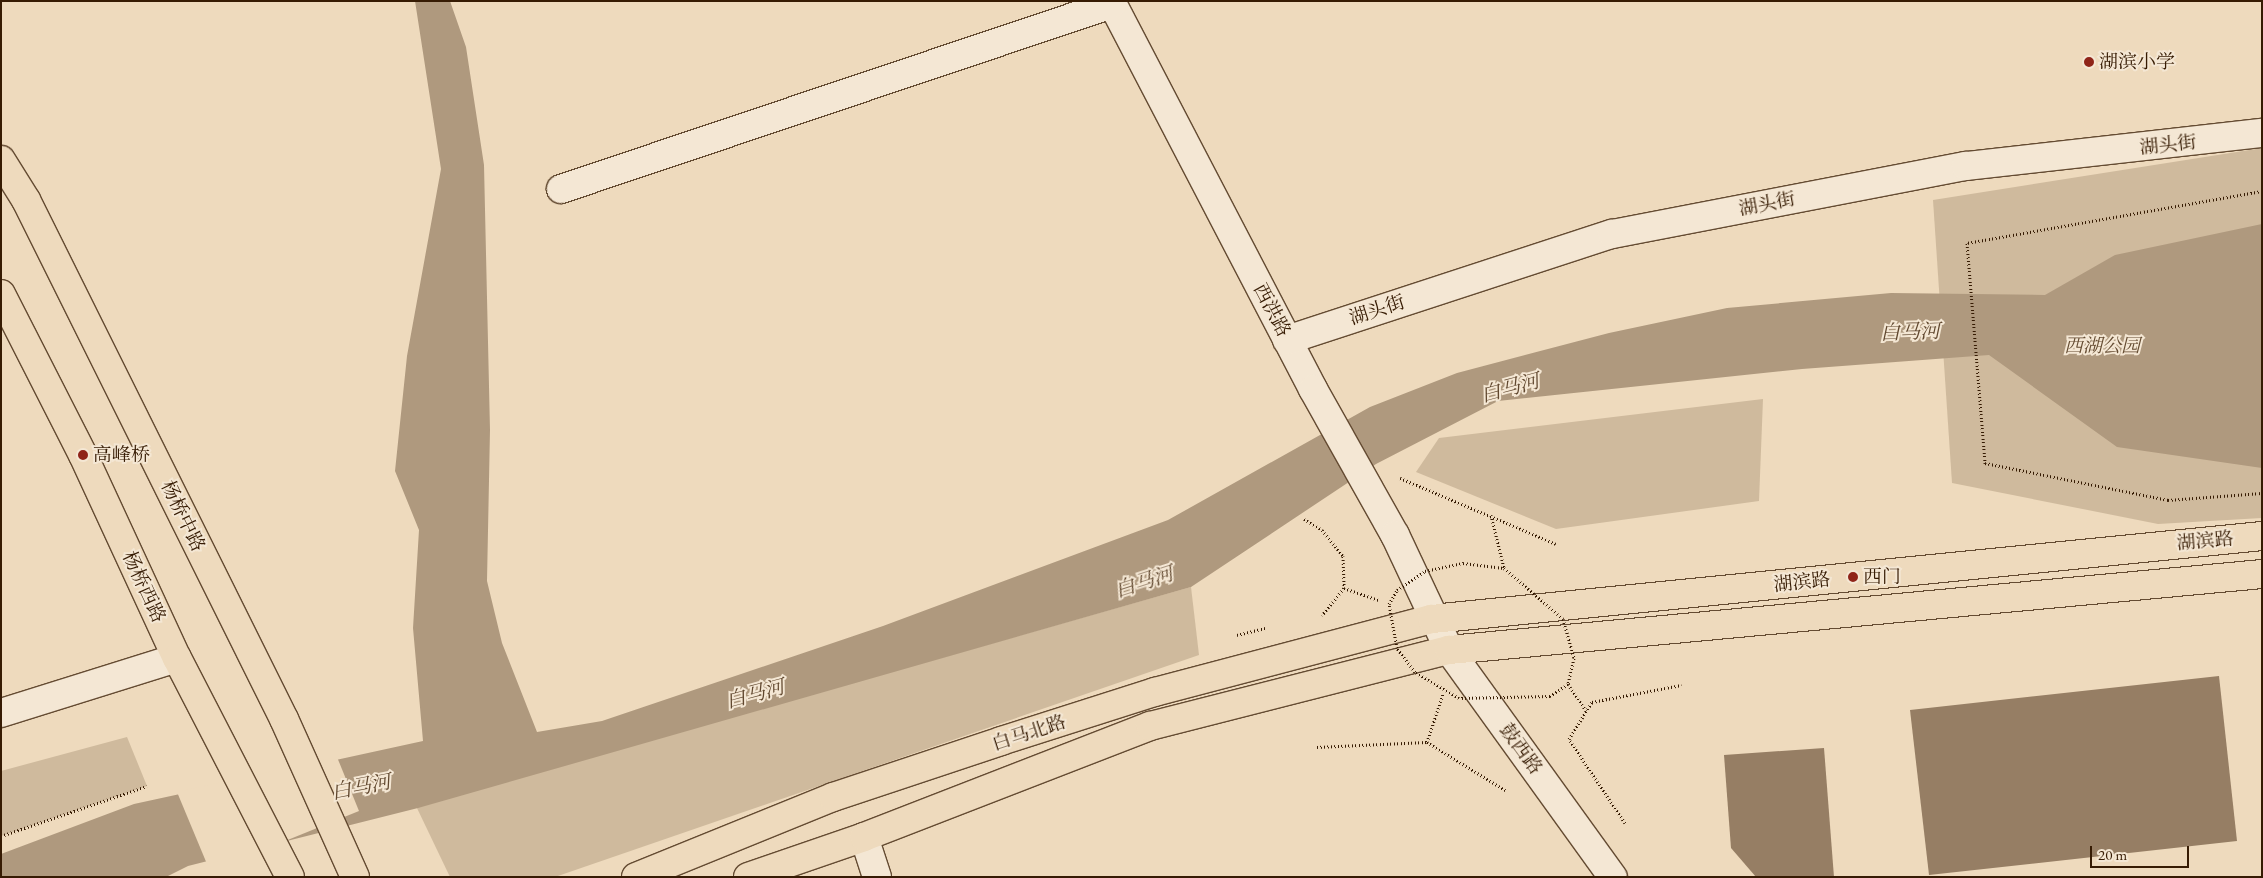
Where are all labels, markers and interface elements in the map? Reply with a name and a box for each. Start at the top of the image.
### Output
place label: 湖滨小学 [2099,51,2175,73]
marker: 湖滨小学 [2083,56,2095,68]
street label: 湖头街 [2138,131,2198,159]
street label: 湖头街 [1737,187,1797,221]
street label: 西洪路 [1249,279,1295,341]
street label: 湖头街 [1346,290,1408,330]
water label: 白马河 [1880,319,1940,345]
park label: 西湖公园 [2064,335,2140,357]
water label: 白马河 [1478,369,1542,407]
place label: 高峰桥 [93,444,150,466]
marker: 高峰桥 [77,449,89,461]
street label: 杨桥中路 [156,477,210,555]
street label: 湖滨路 [2176,527,2234,555]
street label: 杨桥西路 [118,548,170,626]
water label: 白马河 [1112,561,1176,603]
place label: 西门 [1863,566,1901,588]
street label: 湖滨路 [1772,568,1832,596]
marker: 西门 [1847,571,1859,583]
water label: 白马河 [723,675,787,713]
street label: 白马北路 [989,710,1069,756]
street label: 鼓西路 [1495,719,1547,779]
water label: 白马河 [329,769,393,805]
scale bar [2093,836,2192,868]
text: 20 m [2098,845,2127,864]

